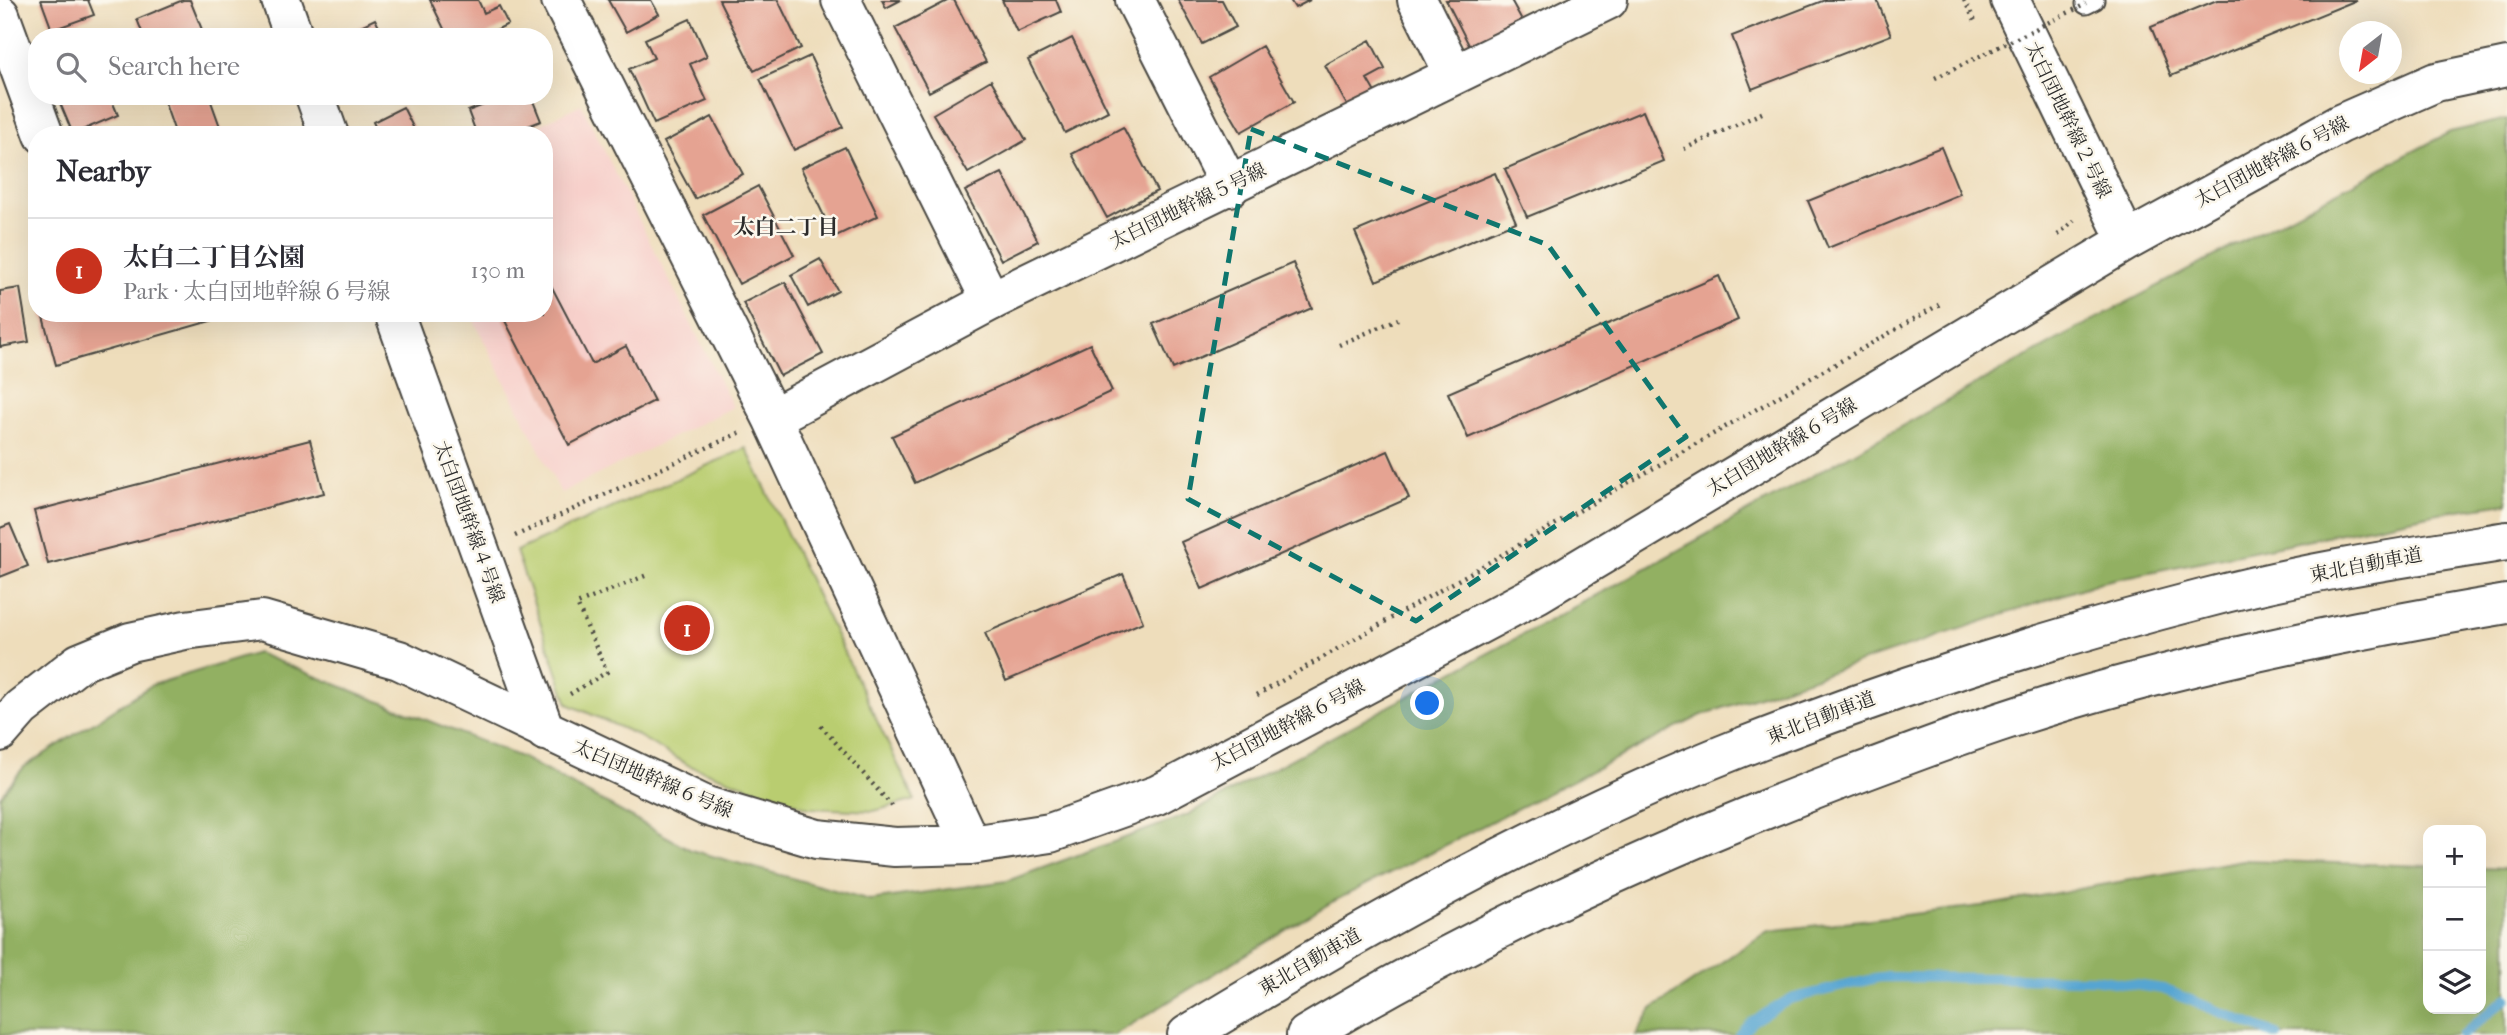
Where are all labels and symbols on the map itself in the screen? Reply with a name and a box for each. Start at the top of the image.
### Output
north arrow [2339,21,2402,84]
street label: 太白団地幹線２号線 [2021,38,2115,202]
street label: 太白団地幹線６号線 [2191,112,2353,212]
street label: 太白団地幹線５号線 [1106,159,1270,253]
district label: 太白二丁目 [734,215,839,239]
street label: 太白団地幹線６号線 [1703,394,1861,500]
street label: 太白団地幹線４号線 [429,438,509,606]
street label: 東北自動車道 [2308,543,2424,587]
pin: 1 [664,602,710,654]
street label: 太白団地幹線６号線 [1207,675,1369,775]
your location [1410,686,1444,720]
street label: 東北自動車道 [1764,687,1878,749]
street label: 太白団地幹線６号線 [570,735,736,823]
street label: 東北自動車道 [1255,924,1365,1000]

